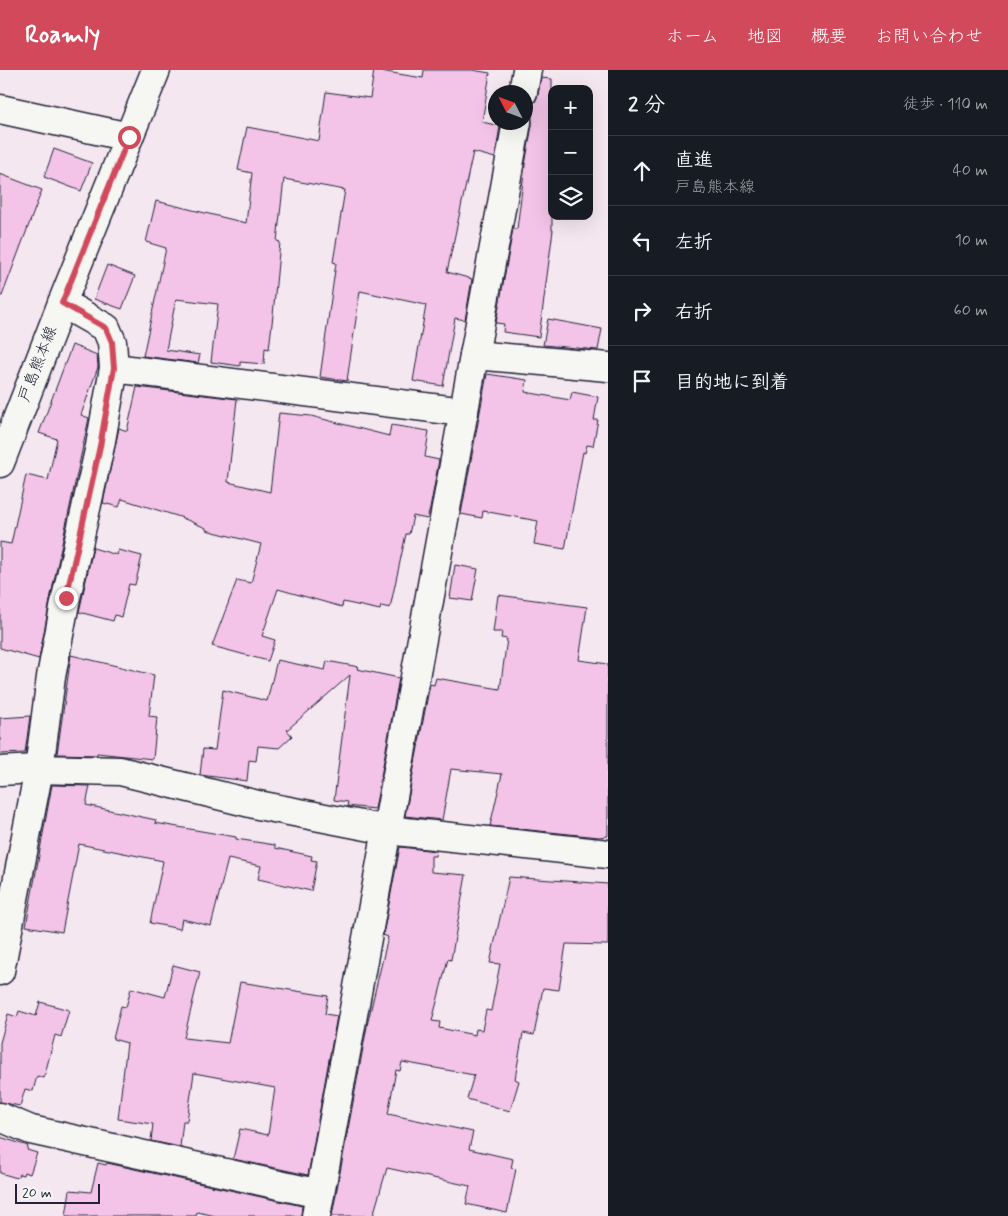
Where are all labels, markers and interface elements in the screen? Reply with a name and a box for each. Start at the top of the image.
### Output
text: Roamly [25,20,100,51]
text: ホーム [666,25,719,49]
text: 地図 [747,25,783,49]
text: 概要 [811,25,847,49]
text: お問い合わせ [875,25,983,49]
north arrow [488,85,533,130]
map controls [548,85,593,220]
button: + [548,85,593,130]
text: 2 分 [628,91,665,119]
text: 徒歩 · 110 m [903,94,988,115]
route start [118,126,141,149]
button: − [548,130,593,175]
text: 直進 [675,148,713,173]
icon: ahead [628,157,656,185]
text: 40 m [952,160,988,181]
button: layers [548,175,593,220]
text: 戸島熊本線 [675,177,755,198]
icon: left [628,227,656,255]
text: 左折 [675,230,713,255]
text: 10 m [955,230,988,251]
icon: right [628,297,656,325]
text: 右折 [675,300,713,325]
text: 60 m [954,300,988,321]
street label: 戸島熊本線 [14,323,62,405]
icon: arrive [628,367,656,395]
text: 目的地に到着 [675,370,789,395]
route end [55,587,78,610]
scale bar [15,1181,100,1204]
text: 20 m [22,1184,52,1202]

